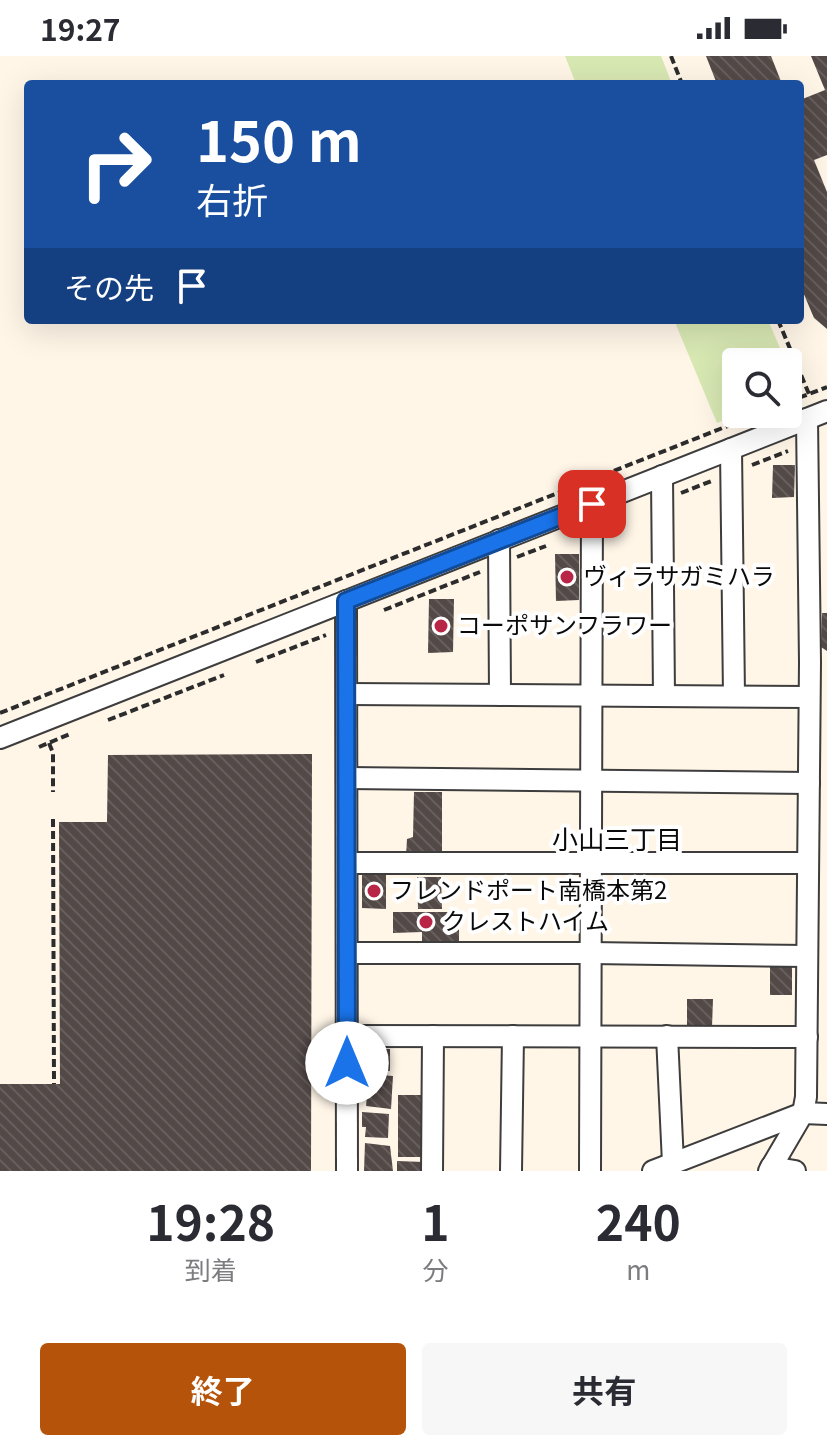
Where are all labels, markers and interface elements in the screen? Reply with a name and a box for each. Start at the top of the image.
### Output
text: 19:27 [40,6,121,50]
text: 150 m [196,97,362,178]
icon: right [64,112,168,216]
text: 右折 [196,172,268,224]
text: その先 [64,264,154,308]
icon: arrive [170,264,214,308]
map controls [722,348,802,428]
button: search [722,348,802,428]
pin [558,470,626,538]
icon: arrive [570,482,614,526]
place label: ヴィラサガミハラ [583,557,775,592]
marker: ヴィラサガミハラ [558,568,576,586]
place label: コーポサンフラワー [457,606,672,641]
marker: コーポサンフラワー [432,617,450,635]
district label: 小山三丁目 [552,819,682,856]
place label: フレンドポート南橋本第2 [390,871,667,906]
marker: フレンドポート南橋本第2 [365,882,383,900]
place label: クレストハイム [442,902,609,937]
marker: クレストハイム [417,913,435,931]
position arrow [305,1021,389,1105]
text: 19:28 [146,1185,275,1255]
text: 1 [421,1185,450,1255]
text: 240 [596,1185,681,1255]
text: 到着 [185,1250,237,1287]
text: 分 [422,1250,448,1287]
text: m [626,1250,650,1287]
button: 終了 [40,1343,406,1435]
button: 共有 [422,1343,787,1435]

